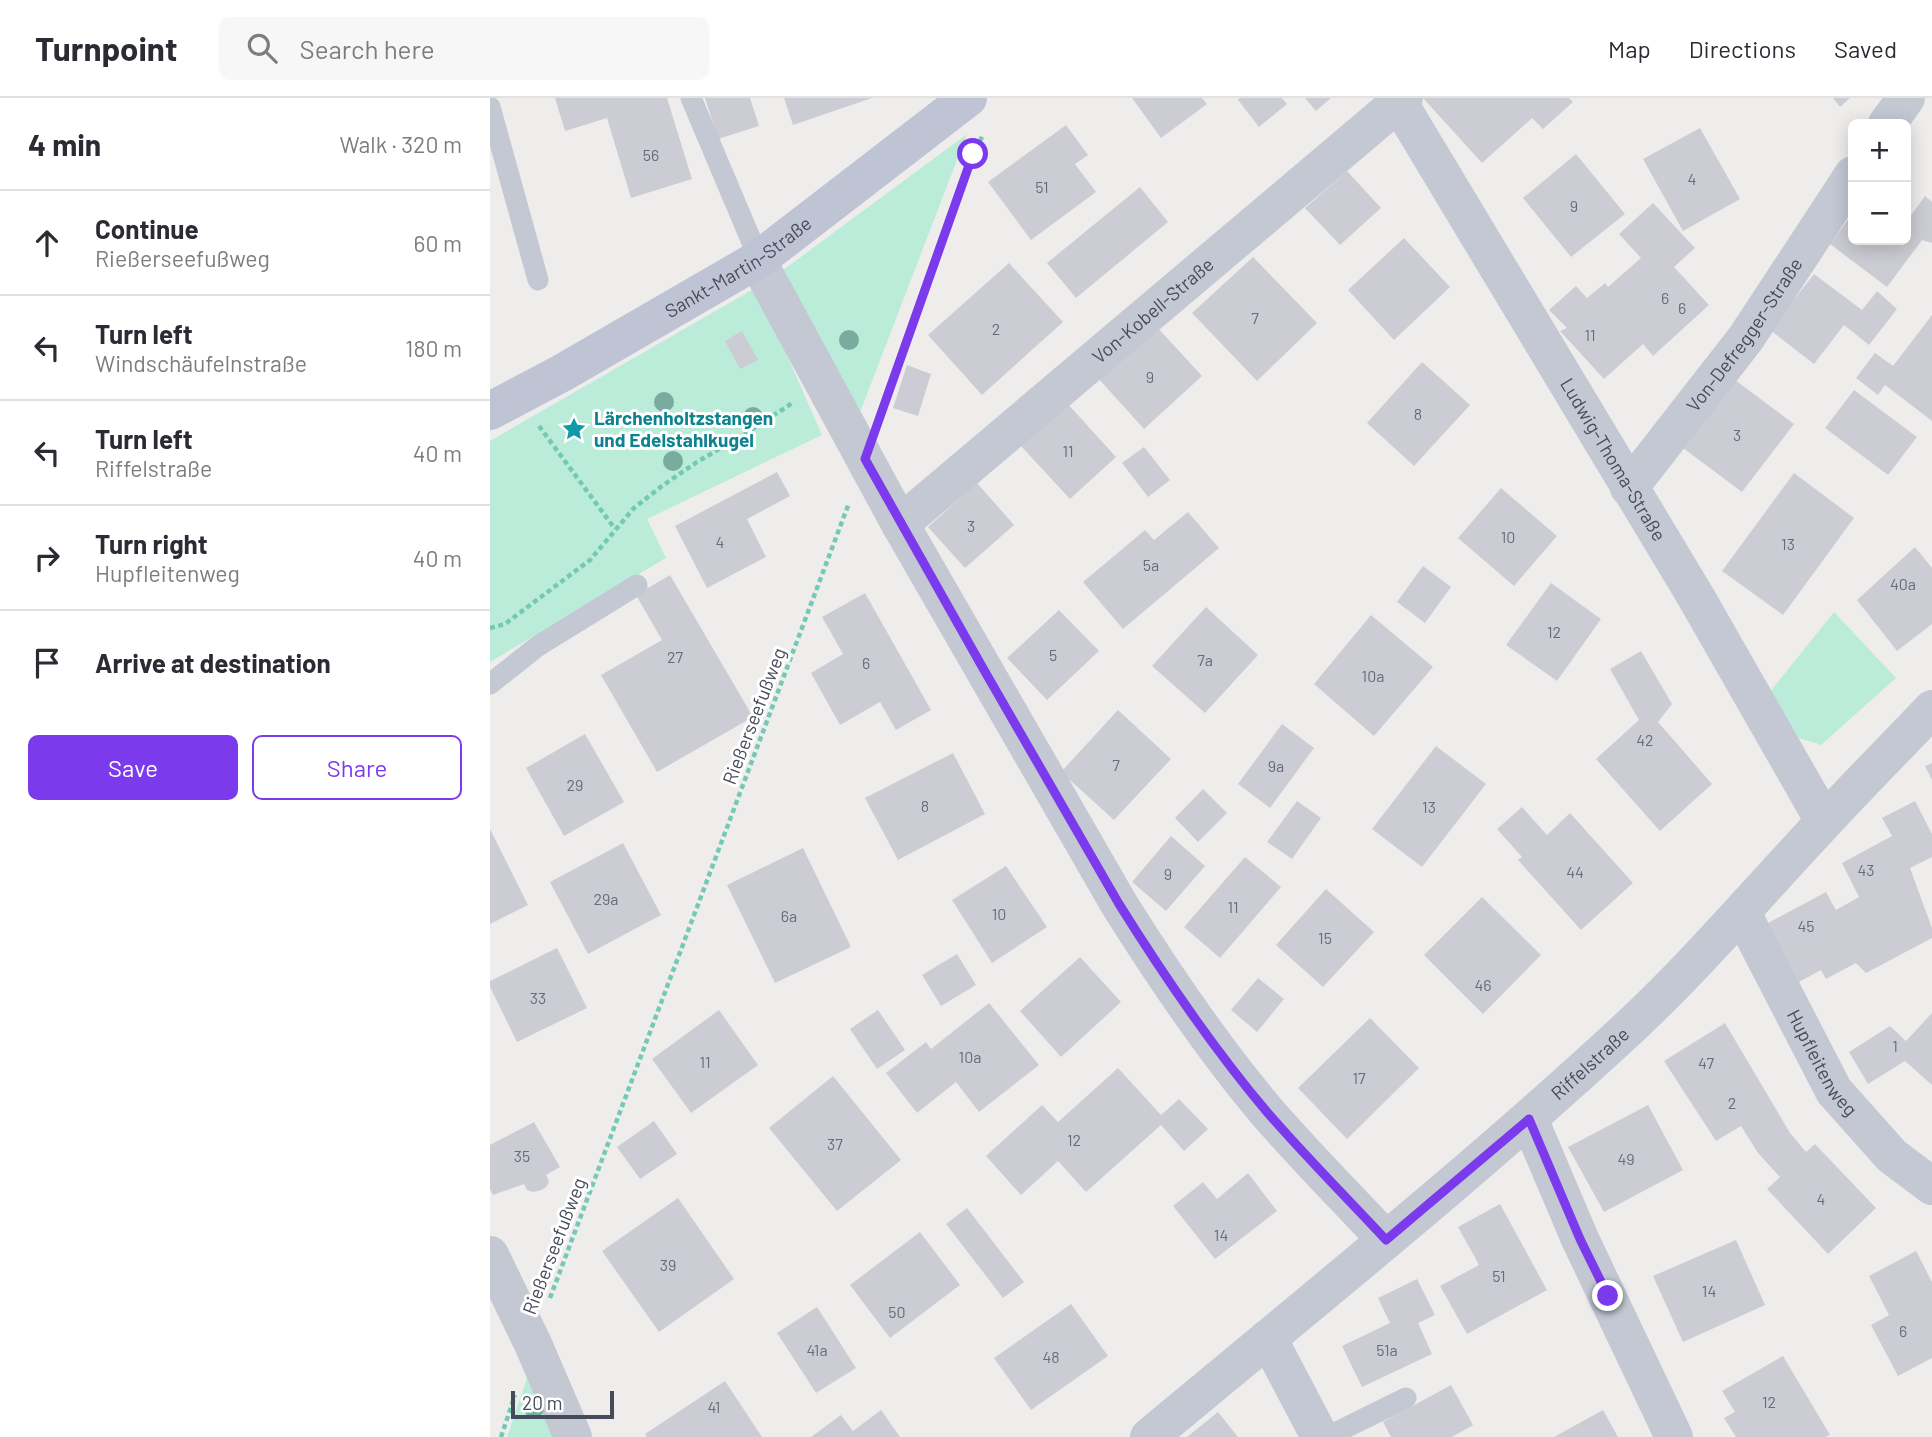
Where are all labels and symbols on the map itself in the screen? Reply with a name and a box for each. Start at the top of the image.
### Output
route start [957,138,988,169]
house number: 56 [643,145,659,164]
house number: 4 [1688,169,1696,188]
house number: 51 [1035,177,1049,196]
house number: 9 [1570,196,1578,215]
street label: Sankt-Martin-Straße [660,211,816,322]
street label: Von-Kobell-Straße [1087,252,1218,368]
street label: Von-Defregger-Straße [1681,253,1807,416]
house number: 6 [1661,288,1669,307]
house number: 6 [1678,298,1686,317]
house number: 7 [1251,308,1259,327]
house number: 2 [992,319,1000,338]
house number: 11 [1584,325,1596,344]
house number: 9 [1146,367,1154,386]
street label: Ludwig-Thoma-Straße [1556,374,1672,545]
house number: 8 [1414,404,1422,423]
place label: Lärchenholtzstangen und Edelstahlkugel [594,406,773,451]
place icon: Lärchenholtzstangen und Edelstahlkugel [560,415,588,443]
house number: 3 [1733,425,1741,444]
house number: 11 [1062,441,1074,460]
house number: 3 [967,516,975,535]
house number: 10 [1501,527,1515,546]
house number: 4 [716,532,724,551]
house number: 13 [1781,534,1795,553]
house number: 5a [1143,555,1159,574]
house number: 40a [1890,574,1916,593]
house number: 12 [1547,622,1561,641]
street label: Rießerseefußweg [717,644,790,787]
house number: 5 [1049,645,1057,664]
house number: 27 [667,647,683,666]
house number: 7a [1197,650,1213,669]
house number: 6 [862,653,870,672]
house number: 10a [1362,666,1384,685]
house number: 42 [1636,730,1654,749]
house number: 7 [1112,755,1120,774]
house number: 9a [1268,756,1284,775]
house number: 29 [567,775,583,794]
house number: 8 [921,796,929,815]
house number: 13 [1422,797,1436,816]
house number: 43 [1857,860,1875,879]
house number: 44 [1566,862,1584,881]
house number: 9 [1164,864,1172,883]
house number: 29a [593,889,619,908]
house number: 11 [1227,897,1239,916]
house number: 10 [992,904,1006,923]
house number: 6a [781,906,797,925]
house number: 45 [1797,916,1815,935]
house number: 15 [1318,928,1332,947]
house number: 46 [1474,975,1492,994]
house number: 33 [530,988,546,1007]
street label: Hupfleitenweg [1783,1005,1863,1120]
street label: Riffelstraße [1546,1022,1633,1104]
house number: 1 [1892,1036,1898,1055]
house number: 10a [959,1047,981,1066]
house number: 11 [699,1052,711,1071]
house number: 47 [1698,1053,1714,1072]
house number: 17 [1352,1068,1366,1087]
house number: 2 [1728,1093,1736,1112]
house number: 12 [1067,1130,1081,1149]
house number: 37 [827,1134,843,1153]
house number: 35 [514,1146,530,1165]
house number: 49 [1617,1149,1635,1168]
street label: Rießerseefußweg [517,1174,590,1317]
house number: 4 [1817,1189,1825,1208]
house number: 14 [1214,1225,1228,1244]
house number: 39 [660,1255,676,1274]
house number: 51 [1492,1266,1506,1285]
route end [1592,1280,1623,1311]
house number: 14 [1702,1281,1716,1300]
house number: 50 [888,1302,906,1321]
house number: 6 [1899,1321,1907,1340]
house number: 41a [806,1340,828,1359]
house number: 51a [1376,1340,1398,1359]
house number: 48 [1042,1347,1060,1366]
scale bar [511,1388,614,1420]
house number: 12 [1762,1392,1776,1411]
house number: 41 [708,1397,720,1416]

